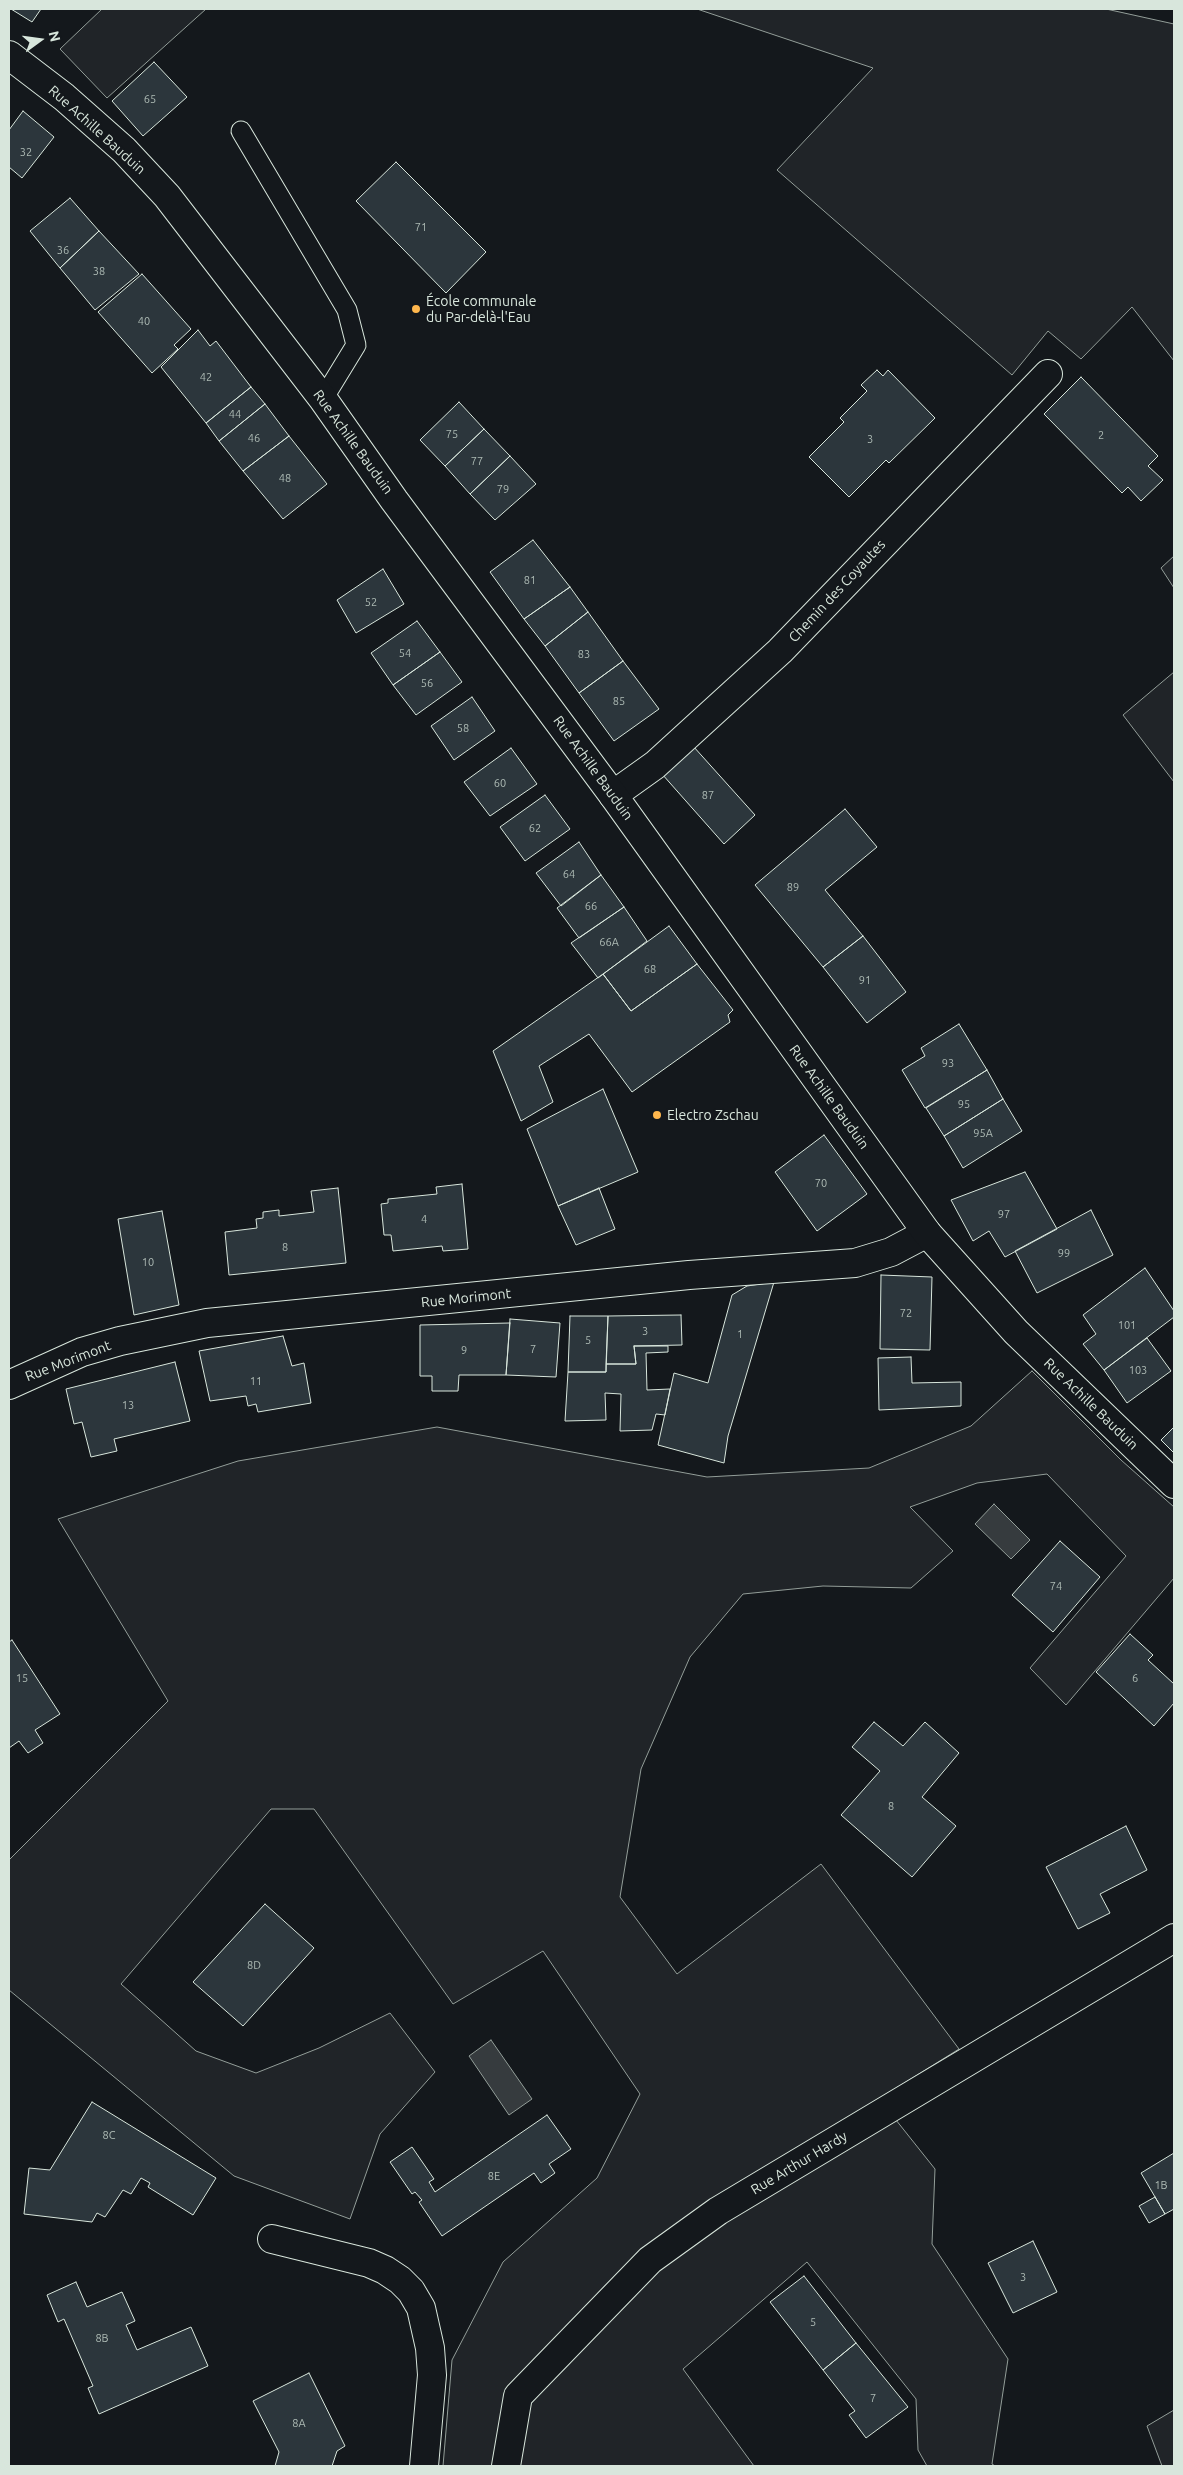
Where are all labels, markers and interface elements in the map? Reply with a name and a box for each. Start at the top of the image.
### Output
north arrow [15,15,65,65]
text: N [46,29,64,43]
street label: Rue Achille Bauduin [45,82,149,178]
house number: 65 [144,92,156,106]
house number: 32 [20,145,32,159]
house number: 71 [415,220,427,234]
house number: 36 [57,243,69,257]
house number: 38 [93,264,105,278]
place label: École communale du Par-delà-l'Eau [426,293,537,326]
marker: École communale du Par-delà-l'Eau [410,303,422,315]
house number: 40 [138,314,150,328]
house number: 42 [200,370,212,384]
street label: Rue Achille Bauduin [310,387,396,497]
house number: 44 [229,407,241,421]
house number: 75 [446,427,458,441]
house number: 2 [1098,428,1104,442]
house number: 46 [248,431,260,445]
house number: 3 [867,432,873,446]
house number: 77 [471,454,483,468]
house number: 48 [279,471,291,485]
house number: 79 [497,482,509,496]
street label: Chemin des Coyautes [785,536,889,646]
house number: 81 [524,573,536,587]
house number: 52 [365,595,377,609]
house number: 54 [399,646,411,660]
house number: 83 [578,647,590,661]
house number: 56 [421,676,433,690]
house number: 85 [613,694,625,708]
street label: Rue Achille Bauduin [550,713,636,823]
house number: 58 [457,721,469,735]
house number: 60 [494,776,506,790]
house number: 87 [702,788,714,802]
house number: 62 [529,821,541,835]
house number: 64 [563,867,575,881]
house number: 89 [787,880,799,894]
house number: 66 [585,899,597,913]
house number: 66A [599,935,619,949]
house number: 68 [644,962,656,976]
house number: 91 [859,973,871,987]
street label: Rue Achille Bauduin [786,1042,872,1152]
house number: 93 [942,1056,954,1070]
house number: 95 [958,1097,970,1111]
place label: Electro Zschau [667,1107,759,1123]
marker: Electro Zschau [651,1109,663,1121]
house number: 95A [973,1126,993,1140]
house number: 70 [815,1176,827,1190]
house number: 97 [998,1207,1010,1221]
house number: 4 [421,1212,427,1226]
house number: 8 [282,1240,288,1254]
house number: 99 [1058,1246,1070,1260]
house number: 10 [142,1255,154,1269]
street label: Rue Morimont [420,1285,512,1311]
house number: 72 [900,1306,912,1320]
house number: 101 [1118,1318,1136,1332]
house number: 3 [642,1324,648,1338]
house number: 1 [737,1327,743,1341]
house number: 5 [585,1333,591,1347]
street label: Rue Morimont [23,1337,113,1385]
house number: 7 [530,1342,536,1356]
house number: 9 [461,1343,467,1357]
street label: Rue Achille Bauduin [1040,1355,1142,1453]
house number: 103 [1129,1363,1147,1377]
house number: 11 [250,1374,262,1388]
house number: 13 [122,1398,134,1412]
house number: 74 [1050,1579,1062,1593]
house number: 15 [16,1671,28,1685]
house number: 6 [1132,1671,1138,1685]
house number: 8 [888,1799,894,1813]
house number: 8D [247,1958,261,1972]
house number: 8C [103,2128,115,2142]
street label: Rue Arthur Hardy [748,2128,850,2198]
house number: 8E [488,2169,500,2183]
house number: 1B [1154,2178,1168,2192]
house number: 3 [1020,2270,1026,2284]
house number: 5 [810,2315,816,2329]
house number: 8B [95,2331,109,2345]
house number: 7 [870,2391,876,2405]
house number: 8A [292,2416,306,2430]

